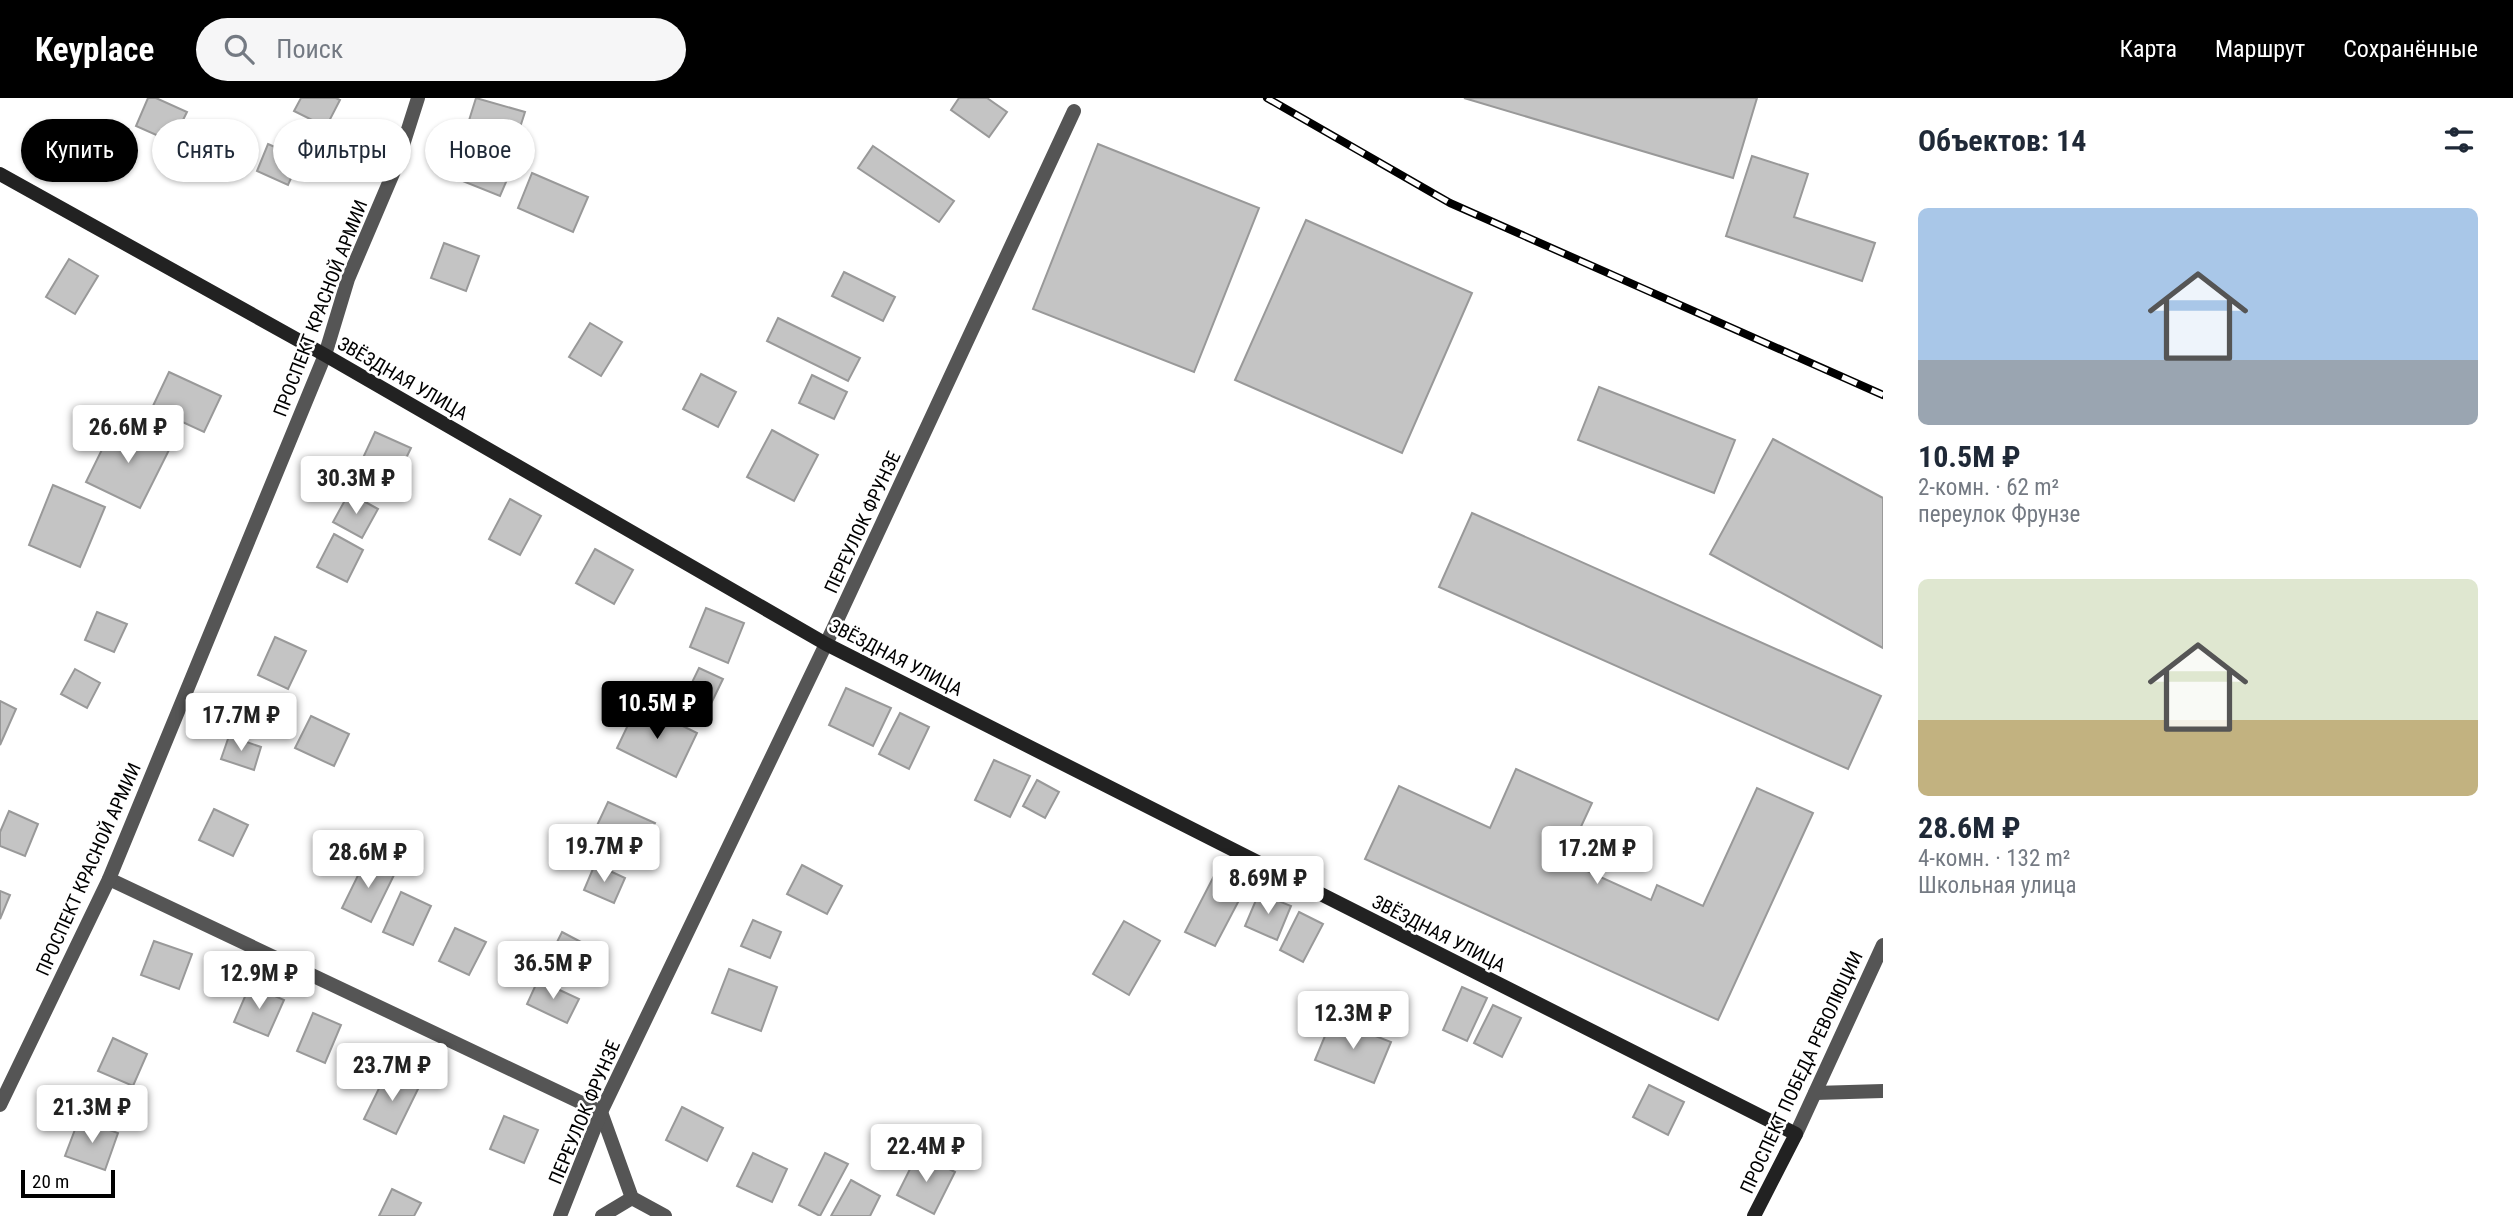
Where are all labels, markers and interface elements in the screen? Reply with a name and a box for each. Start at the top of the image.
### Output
search box [196,18,686,81]
text: Keyplace [35,30,154,69]
icon: search [220,30,258,68]
text: Поиск [276,34,343,64]
text: Карта [2120,35,2177,63]
text: Маршрут [2215,35,2305,63]
text: Сохранённые [2343,35,2478,63]
chip: Купить [21,119,138,182]
chip: Снять [152,119,259,182]
chip: Фильтры [273,119,411,182]
chip: Новое [425,119,535,182]
icon: filters [2440,121,2478,159]
text: Объектов: 14 [1918,123,2086,158]
street label: ПРОСПЕКТ КРАСНОЙ АРМИИ [268,196,373,420]
icon: home [2135,253,2261,379]
street label: ЗВЁЗДНАЯ УЛИЦА [334,332,472,425]
pin: 26.6M ₽ [63,406,193,465]
text: 26.6M ₽ [89,414,167,441]
text: 10.5M ₽ [1918,439,2021,474]
street label: ПЕРЕУЛОК ФРУНЗЕ [819,448,905,597]
pin: 30.3M ₽ [291,456,421,516]
text: 30.3M ₽ [317,465,395,492]
text: 2-комн. · 62 m² [1918,474,2059,501]
text: переулок Фрунзе [1918,501,2080,528]
street label: ЗВЁЗДНАЯ УЛИЦА [825,614,966,701]
icon: home [2135,624,2261,750]
pin: 10.5M ₽ [592,682,722,741]
text: 10.5M ₽ [618,690,696,717]
pin: 17.7M ₽ [176,694,306,753]
text: 17.7M ₽ [202,702,280,729]
street label: ПРОСПЕКТ КРАСНОЙ АРМИИ [31,759,146,979]
text: 28.6M ₽ [1918,810,2021,845]
pin: 19.7M ₽ [539,824,669,884]
pin: 17.2M ₽ [1532,826,1662,886]
pin: 28.6M ₽ [303,830,433,890]
text: 19.7M ₽ [565,833,643,860]
text: 17.2M ₽ [1558,835,1636,862]
text: 28.6M ₽ [329,839,407,866]
text: 4-комн. · 132 m² [1918,845,2070,872]
pin: 8.69M ₽ [1203,856,1333,916]
text: 8.69M ₽ [1229,865,1307,892]
text: Школьная улица [1918,872,2076,899]
street label: ЗВЁЗДНАЯ УЛИЦА [1368,890,1509,977]
pin: 36.5M ₽ [488,942,618,1001]
street label: ПРОСПЕКТ ПОБЕДА РЕВОЛЮЦИИ [1735,947,1868,1197]
text: 36.5M ₽ [514,950,592,977]
pin: 12.9M ₽ [194,951,324,1011]
text: 12.9M ₽ [220,960,298,987]
pin: 12.3M ₽ [1288,992,1418,1051]
text: 12.3M ₽ [1314,1000,1392,1027]
street label: ПЕРЕУЛОК ФРУНЗЕ [544,1037,625,1188]
pin: 23.7M ₽ [327,1044,457,1103]
text: 23.7M ₽ [353,1052,431,1079]
pin: 21.3M ₽ [27,1086,157,1145]
text: 21.3M ₽ [53,1094,131,1121]
pin: 22.4M ₽ [861,1124,991,1184]
text: 22.4M ₽ [887,1133,965,1160]
scale bar [21,1167,116,1199]
text: 20 m [32,1170,69,1193]

